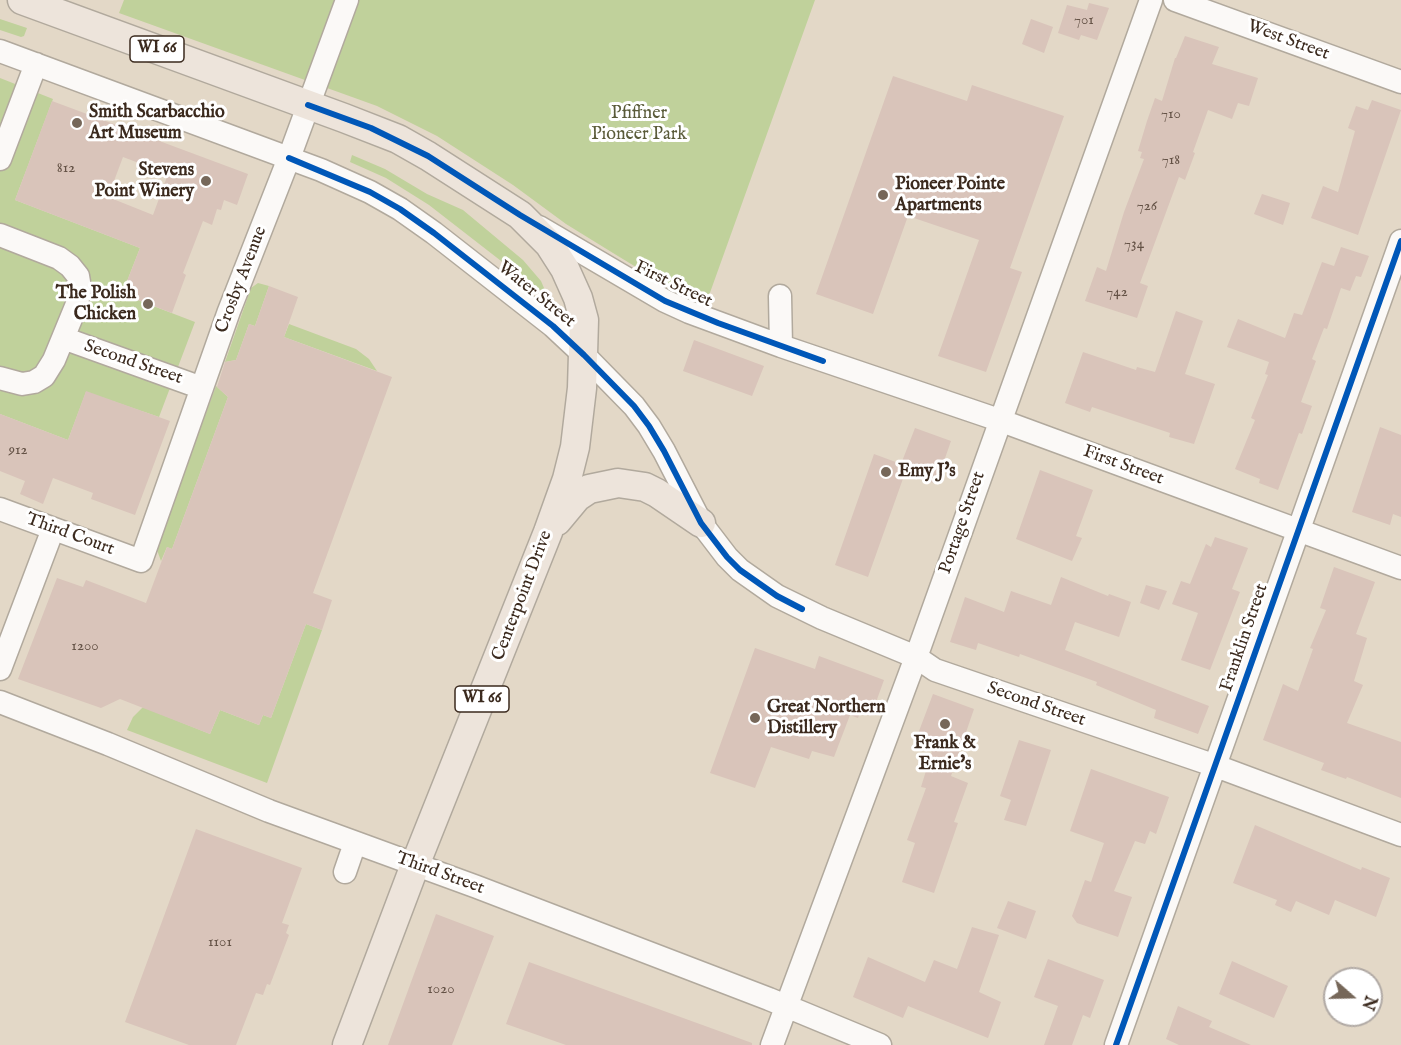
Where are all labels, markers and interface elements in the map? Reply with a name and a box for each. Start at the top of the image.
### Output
house number: 701 [1074,12,1094,30]
street label: West Street [1244,16,1332,66]
road number: WI 66 [130,36,184,62]
place label: Smith Scarbacchio Art Museum [89,102,225,144]
park label: Pfiffner Pioneer Park [591,103,687,146]
house number: 710 [1161,106,1181,124]
marker: Smith Scarbacchio Art Museum [70,116,84,130]
house number: 718 [1162,152,1180,170]
house number: 812 [57,160,75,178]
place label: Stevens Point Winery [95,160,194,202]
marker: Stevens Point Winery [199,174,213,188]
place label: Pioneer Pointe Apartments [895,174,1005,216]
marker: Pioneer Pointe Apartments [876,188,890,202]
house number: 726 [1137,198,1157,216]
street label: Crosby Avenue [212,224,272,336]
house number: 734 [1124,236,1144,254]
street label: Water Street [493,257,579,333]
street label: First Street [631,257,715,313]
place label: The Polish Chicken [56,283,136,326]
house number: 742 [1106,284,1128,302]
marker: The Polish Chicken [141,297,155,311]
street label: Second Street [81,336,185,390]
street label: First Street [1080,441,1166,491]
house number: 912 [8,442,28,460]
place label: Emy J's [898,461,956,483]
marker: Emy J's [879,465,893,479]
street label: Portage Street [935,469,991,577]
street label: Third Court [23,509,117,561]
street label: Centerpoint Drive [488,528,558,664]
street label: Franklin Street [1216,581,1274,695]
house number: 1200 [71,638,99,656]
street label: Second Street [984,678,1088,732]
road number: WI 66 [455,686,509,712]
place label: Great Northern Distillery [767,697,886,740]
marker: Great Northern Distillery [748,711,762,725]
marker: Frank & Ernie's [938,717,952,731]
place label: Frank & Ernie's [914,733,976,776]
street label: Third Street [393,848,487,900]
house number: 1101 [208,934,232,952]
north arrow [1323,967,1383,1027]
house number: 1020 [427,981,455,999]
text: N [1356,993,1380,1012]

